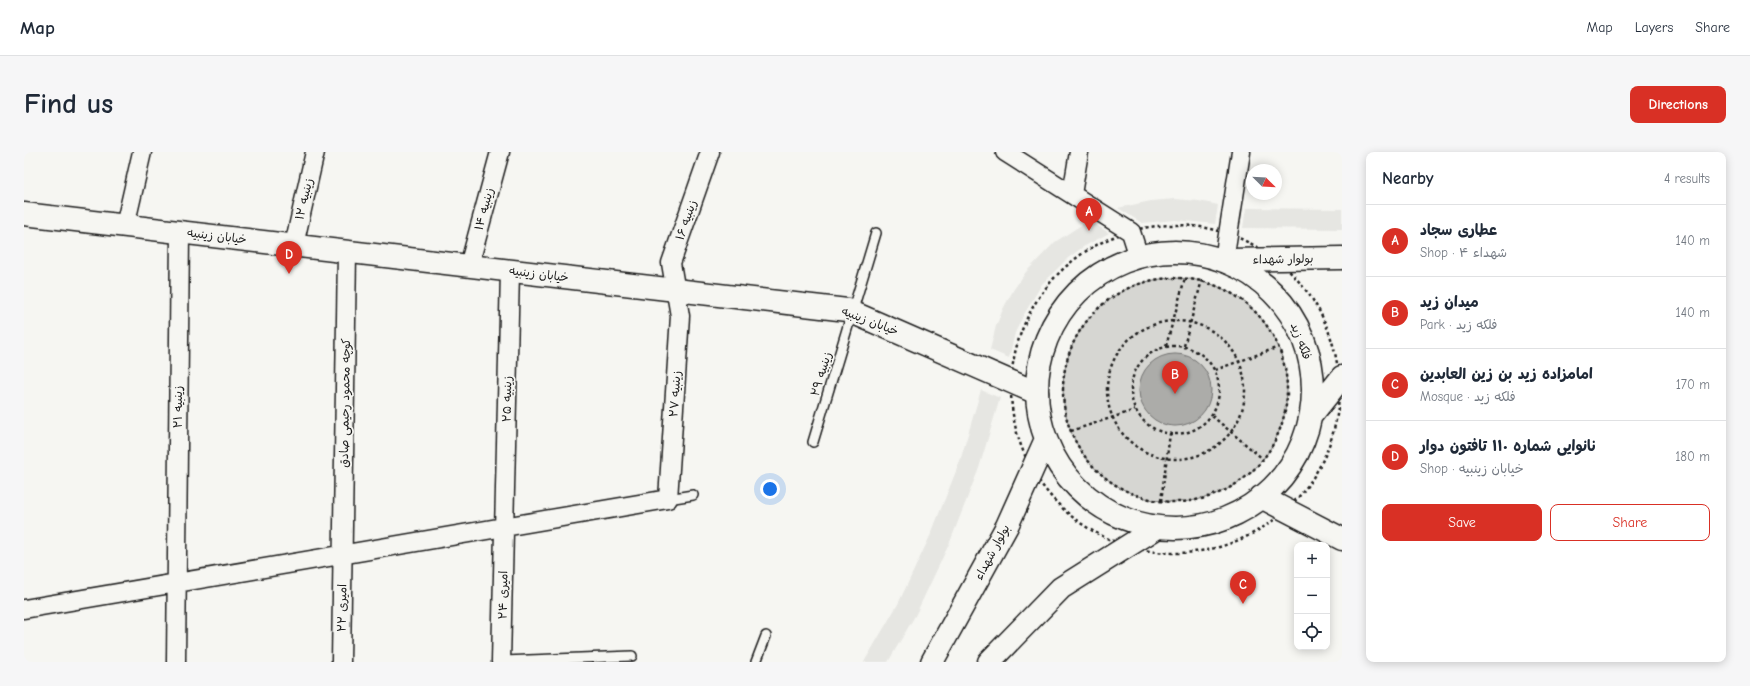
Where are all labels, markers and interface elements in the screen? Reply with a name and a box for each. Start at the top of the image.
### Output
text: Map [20,17,55,39]
text: Map [1586,19,1613,36]
text: Layers [1635,19,1673,36]
text: Share [1695,19,1730,36]
button: Directions [1630,86,1726,123]
text: Find us [24,88,113,120]
north arrow [1246,164,1282,200]
text: Nearby [1382,169,1433,188]
text: 4 results [1664,171,1710,186]
street label: زینبیه ۱۲ [292,177,317,222]
street label: زینبیه ۱۴ [472,186,497,232]
street label: زینبیه ۱۶ [673,198,700,242]
pin: A [1076,198,1102,231]
text: عطاری سجاد [1420,221,1497,239]
street label: خیابان زینبیه [186,225,248,248]
text: A [1391,233,1399,248]
text: 140 m [1676,233,1710,248]
pin: D [276,241,302,274]
text: Shop · شهداء ۴ [1420,245,1507,260]
street label: بولوار شهداء [1253,251,1313,268]
street label: خیابان زینبیه [508,263,570,286]
text: میدان زید [1420,293,1479,311]
street label: خیابان زینبیه [839,304,900,339]
text: B [1391,305,1399,320]
text: 140 m [1676,305,1710,320]
text: Park · فلکه زید [1420,317,1498,332]
street label: فلکه زید [1288,321,1314,361]
street label: کوچه محمود رحیمی صادق [337,338,354,468]
street label: زینبیه ۲۹ [808,350,835,398]
pin: B [1162,361,1188,394]
text: امامزاده زید بن زین العابدین [1420,365,1593,383]
street label: زینبیه ۲۷ [666,370,685,418]
street label: زینبیه ۲۵ [500,376,515,422]
text: C [1391,377,1399,392]
text: 170 m [1676,377,1710,392]
street label: زینبیه ۲۱ [171,386,186,428]
text: Mosque · فلکه زید [1420,389,1516,404]
text: نانوایی شماره ۱۱۰ تافتون دوار [1420,437,1597,455]
text: D [1391,449,1399,464]
text: 180 m [1675,449,1710,464]
text: Shop · خیابان زینبیه [1420,461,1524,476]
your location [760,479,780,499]
button: Save [1382,504,1542,541]
button: Share [1550,504,1710,541]
street label: بولوار شهداء [972,522,1013,583]
map controls [1294,542,1330,650]
button: + [1294,542,1330,578]
street label: امیری ۲۴ [496,570,510,620]
pin: C [1230,571,1256,604]
button: − [1294,578,1330,614]
street label: امیری ۲۲ [335,584,349,632]
button: locate [1294,614,1330,650]

